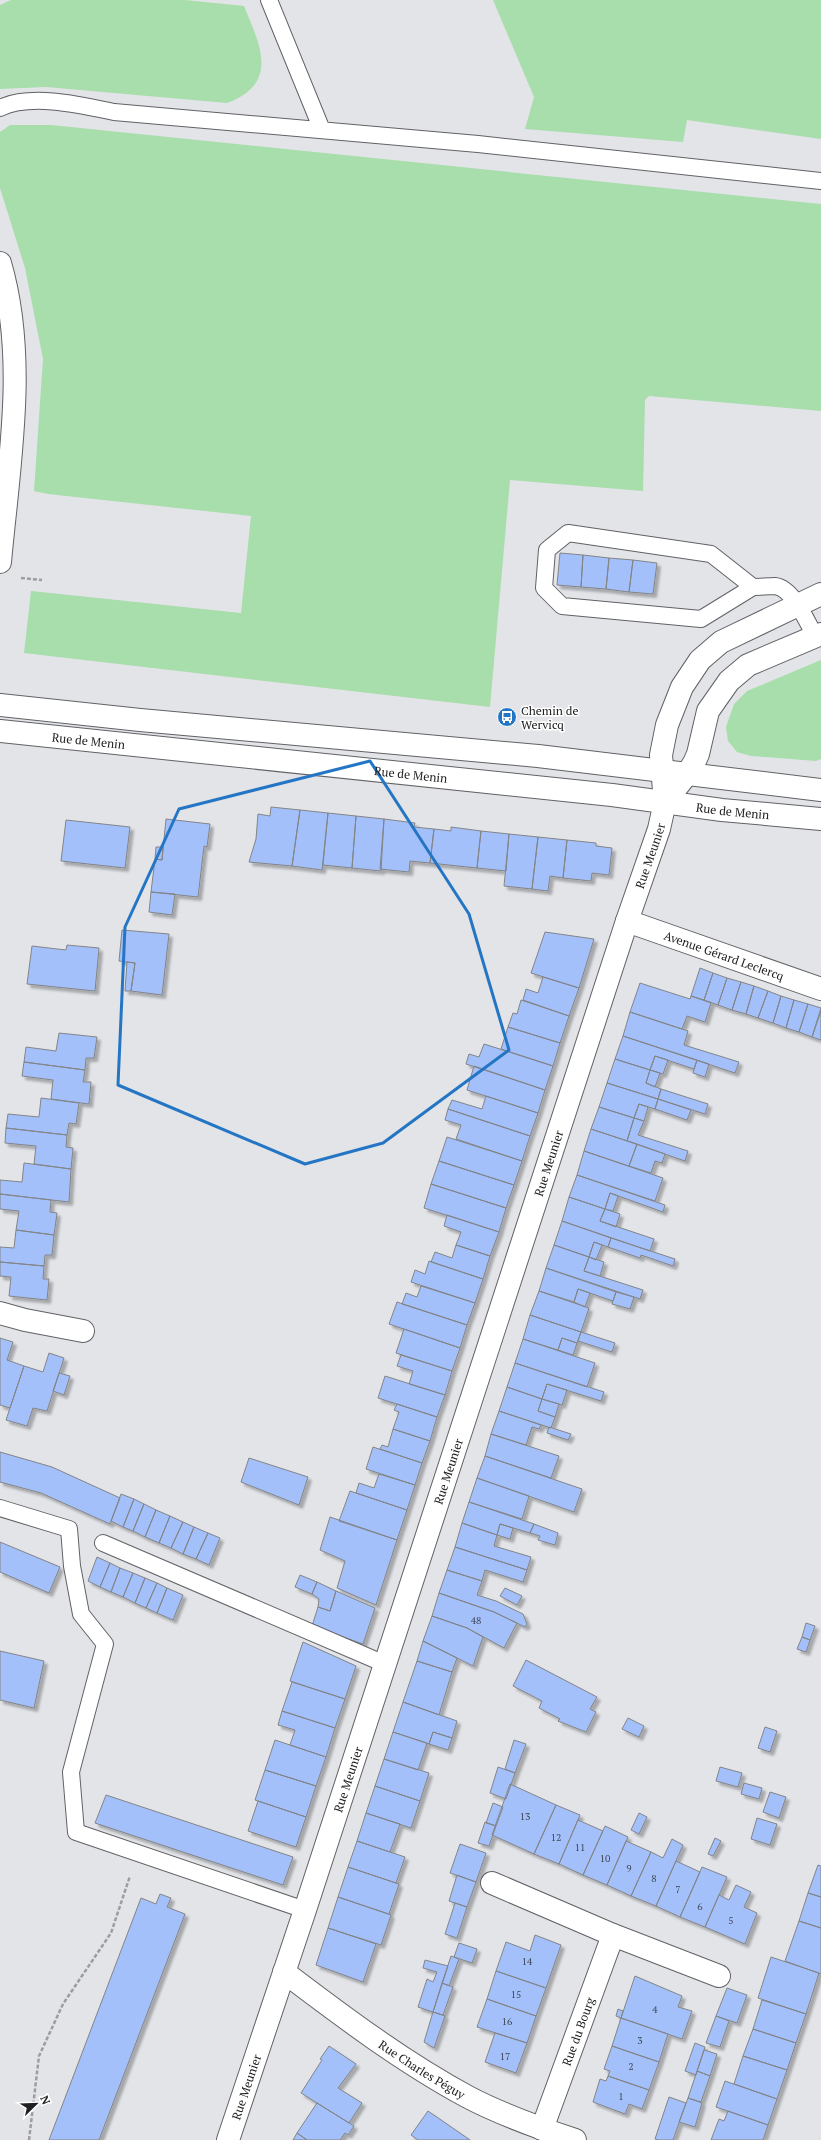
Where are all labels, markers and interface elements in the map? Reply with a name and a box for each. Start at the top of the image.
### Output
place label: Chemin de Wervicq [521,703,579,732]
bus stop icon: Chemin de Wervicq [496,706,518,728]
street label: Rue de Menin [51,729,126,752]
street label: Rue de Menin [373,763,448,785]
street label: Rue de Menin [695,799,770,822]
street label: Rue Meunier [631,821,668,890]
street label: Avenue Gérard Leclercq [662,927,787,983]
street label: Rue Meunier [530,1128,566,1198]
street label: Rue Meunier [430,1436,466,1506]
house number: 48 [471,1614,481,1627]
street label: Rue Meunier [330,1744,365,1814]
house number: 13 [520,1810,530,1823]
house number: 12 [551,1831,561,1844]
house number: 11 [575,1841,585,1854]
house number: 10 [600,1852,610,1865]
house number: 9 [626,1862,632,1875]
house number: 8 [651,1872,657,1885]
house number: 7 [675,1883,681,1896]
house number: 6 [697,1900,703,1913]
house number: 5 [728,1914,734,1927]
house number: 14 [522,1955,533,1968]
house number: 15 [511,1988,521,2001]
street label: Rue du Bourg [558,1994,597,2068]
house number: 4 [652,2003,658,2016]
house number: 16 [502,2015,513,2028]
house number: 3 [637,2034,643,2047]
street label: Rue Charles Péguy [376,2037,469,2102]
house number: 17 [500,2050,510,2063]
street label: Rue Meunier [228,2052,264,2122]
house number: 2 [628,2060,634,2073]
north arrow [16,2084,56,2124]
house number: 1 [618,2090,624,2103]
text: N [37,2094,54,2107]

